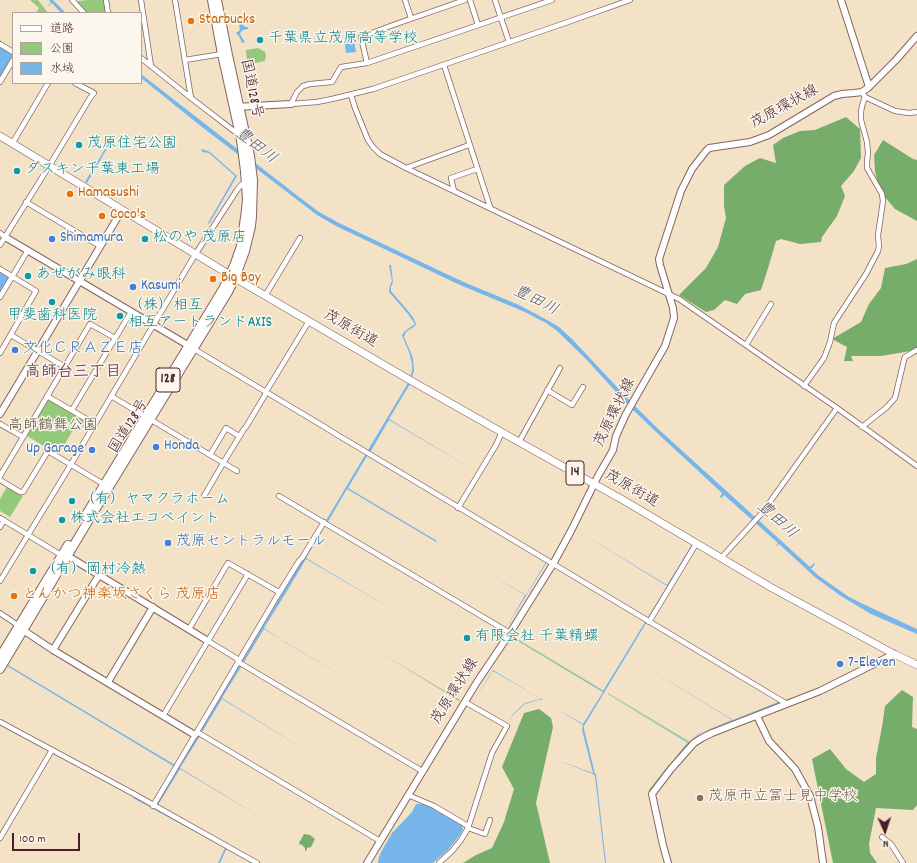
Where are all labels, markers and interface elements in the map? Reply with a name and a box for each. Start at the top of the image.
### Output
legend [12,12,142,84]
place label: Starbucks [199,12,255,30]
marker: Starbucks [186,16,196,26]
text: 道路 [50,21,74,38]
place label: 千葉県立茂原高等学校 [268,31,418,49]
marker: 千葉県立茂原高等学校 [255,35,265,45]
text: 公園 [50,41,74,58]
street label: 国道128号 [235,57,265,121]
text: 水域 [50,61,74,78]
street label: 茂原環状線 [748,82,822,134]
water label: 豊田川 [230,125,280,169]
place label: 茂原住宅公園 [87,136,177,154]
marker: 茂原住宅公園 [74,140,84,150]
place label: ダスキン千葉東工場 [25,162,160,180]
marker: ダスキン千葉東工場 [12,166,22,176]
place label: Hamasushi [78,185,139,203]
marker: Hamasushi [65,189,75,199]
place label: Coco's [110,207,146,225]
marker: Coco's [97,211,107,221]
place label: Shimamura [60,230,123,248]
place label: 松のや 茂原店 [153,230,246,248]
marker: Shimamura [47,234,57,244]
marker: 松のや 茂原店 [140,234,150,244]
place label: あぜがみ眼科 [36,267,126,285]
place label: Big Boy [221,270,261,288]
marker: あぜがみ眼科 [23,271,33,281]
marker: Big Boy [208,274,218,284]
place label: Kasumi [141,278,181,296]
marker: Kasumi [128,282,138,292]
water label: 豊田川 [509,283,561,321]
marker: 甲斐歯科医院 [47,297,57,307]
place label: （株）相互 相互アートランドAXIS [128,298,272,333]
street label: 茂原街道 [320,307,380,353]
place label: 甲斐歯科医院 [7,308,97,326]
marker: （株）相互 相互アートランドAXIS [115,311,125,321]
place label: 文化ＣＲＡＺＥ店 [23,341,143,359]
marker: 文化ＣＲＡＺＥ店 [10,345,20,355]
district label: 高師台三丁目 [25,364,121,384]
road number: 128 [156,368,180,392]
street label: 茂原環状線 [591,375,641,451]
street label: 国道128号 [106,396,154,458]
park label: 高師鶴舞公園 [8,418,98,436]
place label: Honda [164,438,199,456]
place label: Up Garage [26,441,84,459]
marker: Honda [151,442,161,452]
marker: Up Garage [87,445,97,455]
road number: 14 [566,461,584,485]
street label: 茂原街道 [601,467,661,513]
place label: （有）ヤマクラホーム [80,492,230,510]
marker: （有）ヤマクラホーム [67,496,77,506]
water label: 豊田川 [752,498,800,544]
place label: 株式会社エコペイント [70,511,220,529]
marker: 株式会社エコペイント [57,515,67,525]
place label: 茂原セントラルモール [176,534,326,552]
marker: 茂原セントラルモール [163,538,173,548]
place label: （有）岡村冷熱 [41,562,146,580]
marker: （有）岡村冷熱 [28,566,38,576]
place label: とんかつ神楽坂さくら 茂原店 [22,587,220,605]
marker: とんかつ神楽坂さくら 茂原店 [9,591,19,601]
place label: 有限会社 千葉精螺 [475,629,598,647]
marker: 有限会社 千葉精螺 [462,633,472,643]
street label: 茂原環状線 [428,655,484,729]
place label: 7-Eleven [848,655,896,673]
marker: 7-Eleven [835,659,845,669]
place label: 茂原市立冨士見中学校 [708,789,858,807]
marker: 茂原市立冨士見中学校 [695,793,705,803]
north arrow [865,811,905,851]
scale bar [14,825,82,851]
text: 100 m [19,831,46,848]
text: N [882,835,889,851]

